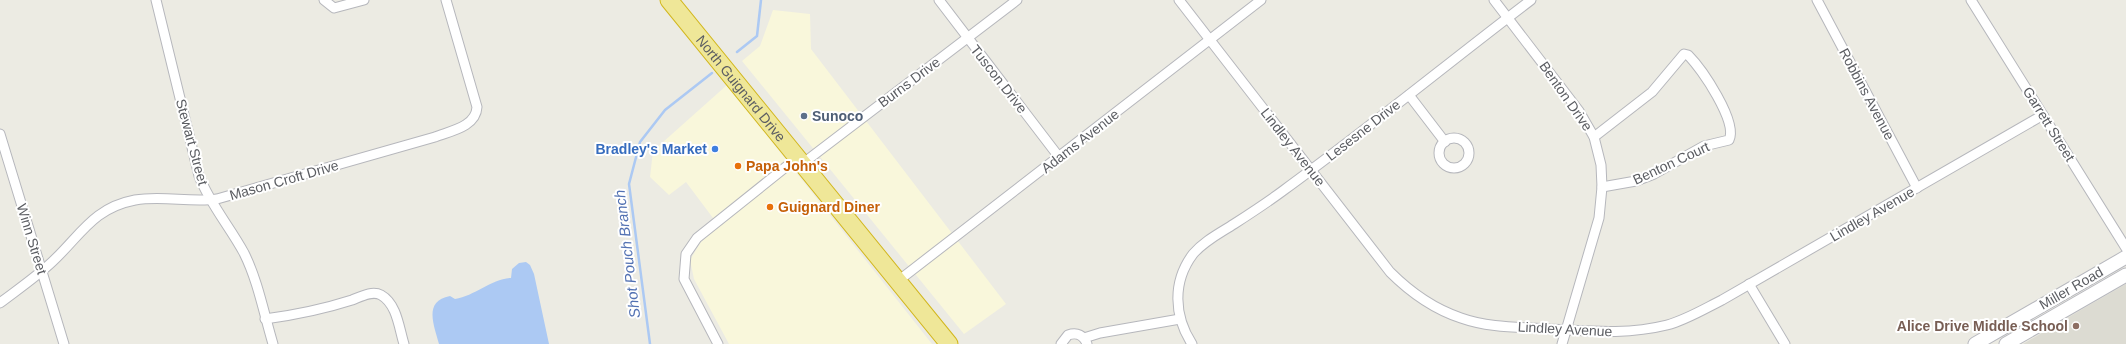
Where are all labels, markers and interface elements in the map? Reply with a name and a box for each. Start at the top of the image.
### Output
street label: North Guignard Drive [693,32,789,145]
street label: Tuscon Drive [967,42,1031,116]
street label: Robbins Avenue [1836,45,1898,143]
street label: Burns Drive [875,53,943,110]
street label: Benton Drive [1536,58,1596,134]
street label: Garrett Street [2020,84,2078,164]
street label: Lesesne Drive [1323,96,1403,164]
street label: Stewart Street [173,97,211,187]
street label: Lindley Avenue [1258,105,1329,189]
street label: Adams Avenue [1038,106,1122,176]
place label: Sunoco [812,108,863,124]
marker: Sunoco [799,111,809,121]
street label: Benton Court [1630,138,1712,188]
place label: Bradley's Market [596,141,707,157]
marker: Bradley's Market [710,144,720,154]
street label: Mason Croft Drive [228,157,341,203]
place label: Papa John's [746,158,828,174]
marker: Papa John's [733,161,743,171]
street label: Lindley Avenue [1827,183,1917,245]
water label: Shot Pouch Branch [611,189,643,319]
place label: Guignard Diner [778,199,880,215]
street label: Winn Street [14,202,50,276]
marker: Guignard Diner [765,202,775,212]
street label: Miller Road [2036,263,2106,313]
place label: Alice Drive Middle School [1897,318,2068,334]
street label: Lindley Avenue [1517,319,1613,339]
marker: Alice Drive Middle School [2071,321,2081,331]

